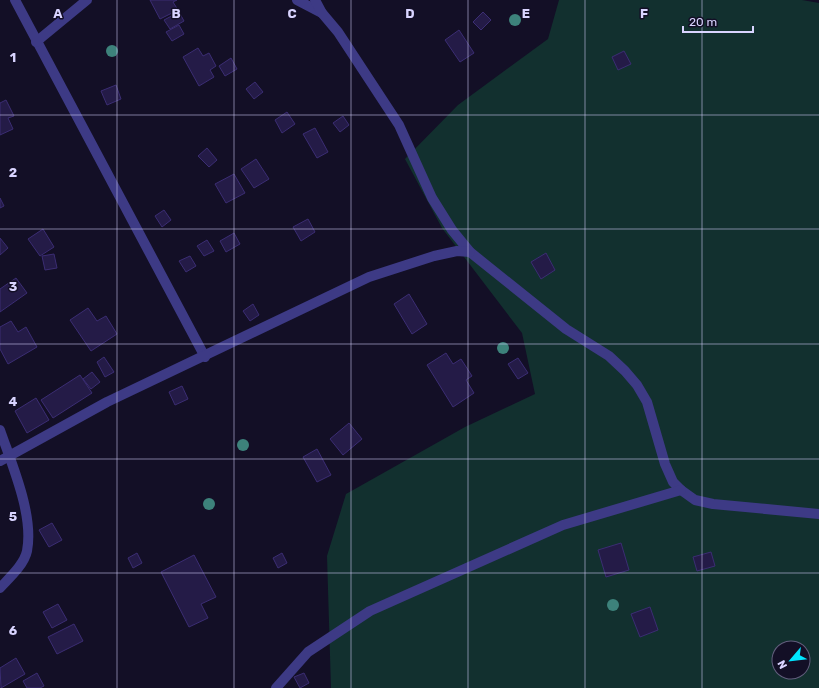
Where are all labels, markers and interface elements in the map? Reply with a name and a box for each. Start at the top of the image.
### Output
text: A [53,6,63,21]
text: B [171,6,181,21]
text: C [287,6,297,21]
text: D [405,6,415,21]
text: E [522,6,530,21]
text: F [640,6,648,21]
scale bar [683,8,753,34]
text: 20 m [689,15,717,29]
text: 1 [10,50,16,65]
text: 2 [9,165,17,180]
text: 3 [9,279,18,294]
text: 4 [9,394,18,409]
text: 5 [9,509,17,524]
text: 6 [9,623,18,638]
north arrow [771,640,811,680]
text: N [775,658,790,671]

